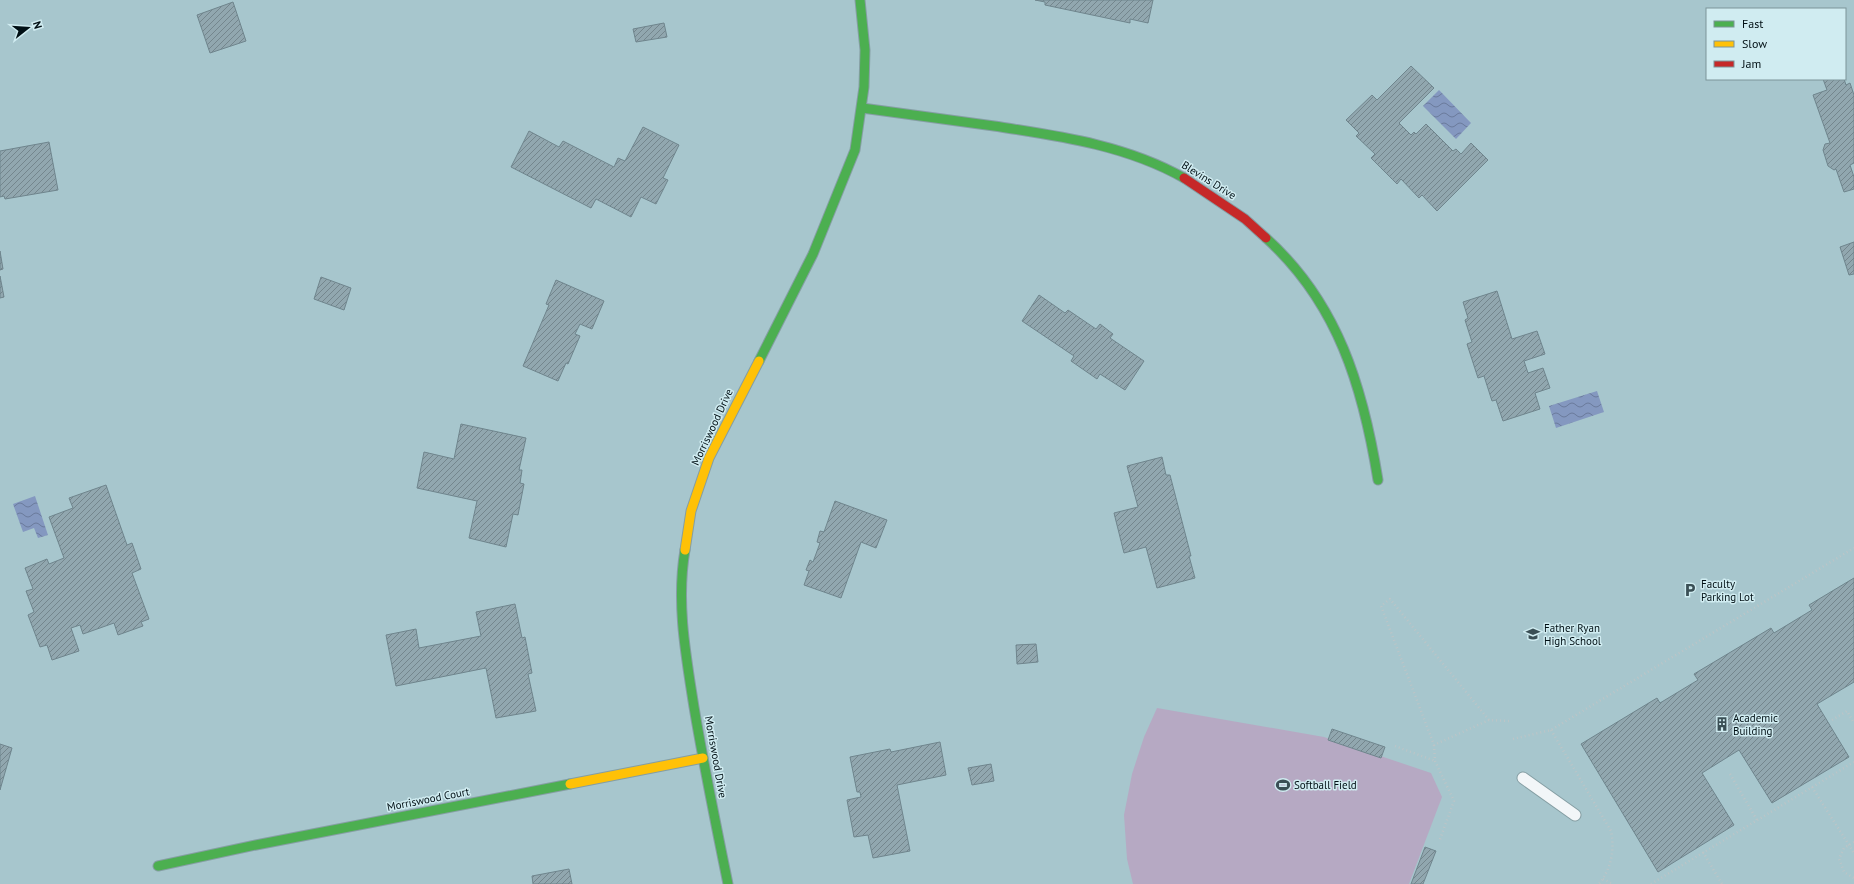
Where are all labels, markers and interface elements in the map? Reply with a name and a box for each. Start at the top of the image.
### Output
north arrow [8,8,48,48]
legend [1706,8,1846,80]
text: Fast [1742,16,1763,31]
text: N [30,20,45,31]
text: Slow [1742,36,1767,51]
text: Jam [1741,56,1761,71]
street label: Blevins Drive [1179,158,1239,202]
street label: Morriswood Drive [688,386,736,468]
place label: Faculty Parking Lot [1701,577,1754,604]
parking icon: Faculty Parking Lot [1682,582,1698,598]
place label: Father Ryan High School [1544,621,1602,648]
school or university icon: Father Ryan High School [1525,626,1541,642]
place label: Academic Building [1733,711,1778,738]
street label: Morriswood Drive [702,715,730,799]
building icon: Academic Building [1714,716,1730,732]
sports icon: Softball Field [1275,777,1291,793]
place label: Softball Field [1294,778,1357,792]
street label: Morriswood Court [386,784,471,814]

